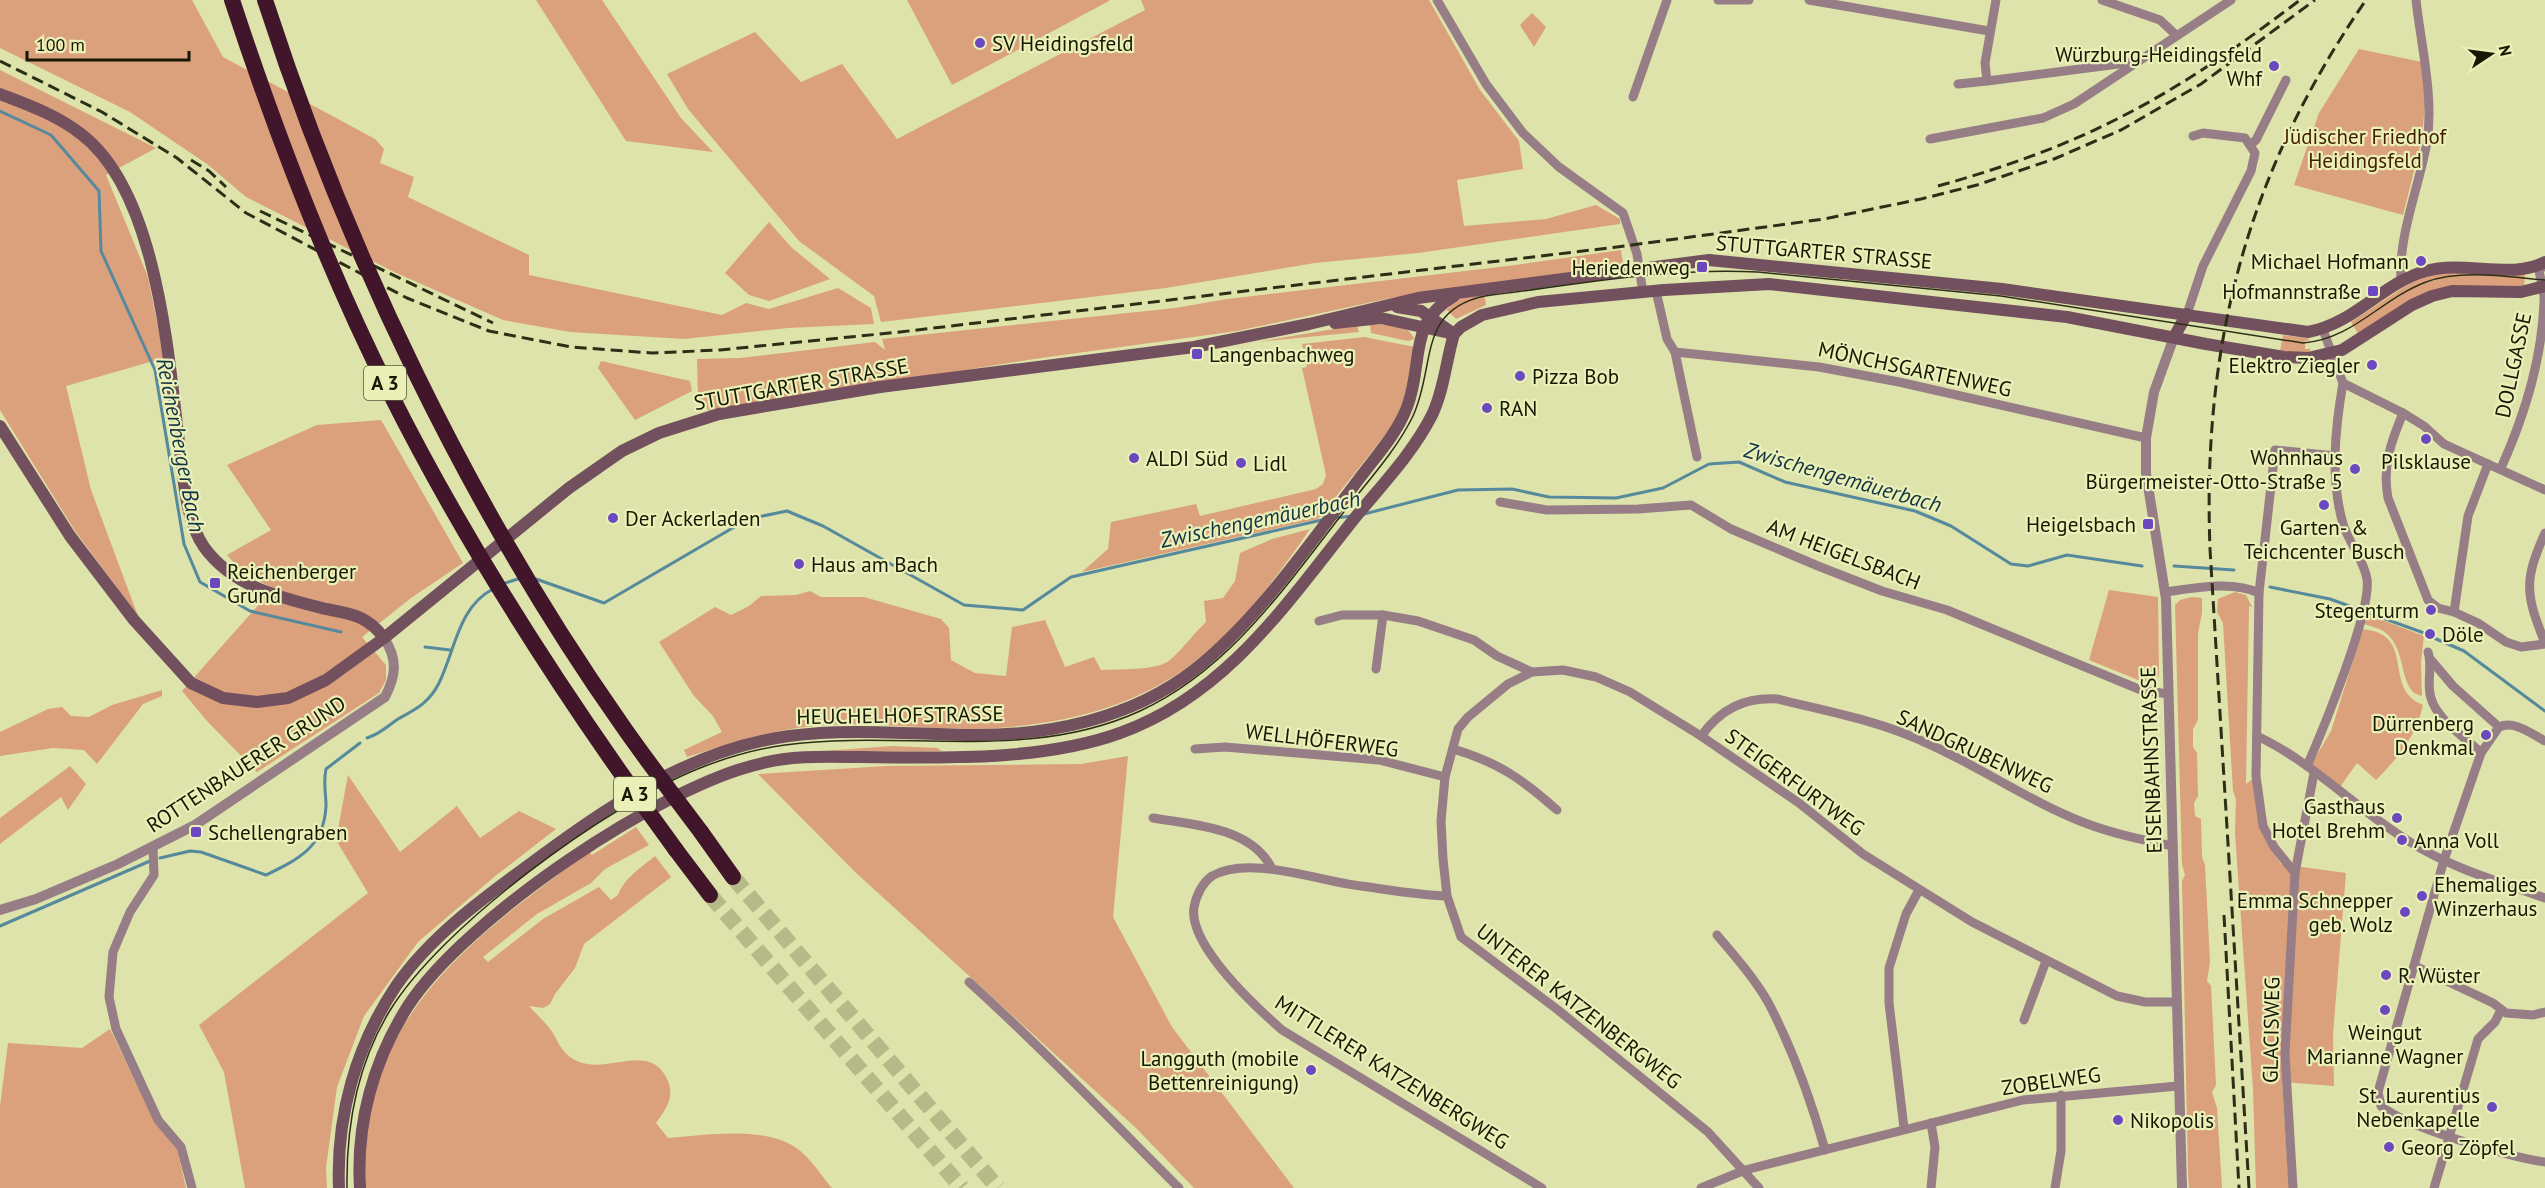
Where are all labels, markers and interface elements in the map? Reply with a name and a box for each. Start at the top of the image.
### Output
scale bar [27,24,189,62]
north arrow [2461,24,2521,84]
place label: SV Heidingsfeld [992,30,1134,57]
text: 100 m [36,33,85,56]
marker: SV Heidingsfeld [973,36,987,50]
place label: Würzburg-Heidingsfeld Whf [2055,41,2263,92]
text: N [2495,43,2517,58]
marker: Würzburg-Heidingsfeld Whf [2267,59,2281,73]
park label: Jüdischer Friedhof Heidingsfeld [2283,123,2447,174]
street label: STUTTGARTER STRASSE [1715,229,1933,275]
place label: Michael Hofmann [2251,248,2409,275]
place label: Heriedenweg [1571,254,1690,281]
marker: Michael Hofmann [2414,254,2428,268]
marker: Heriedenweg [1695,260,1709,274]
place label: Hofmannstraße [2222,278,2361,305]
marker: Hofmannstraße [2366,284,2380,298]
street label: DOLLGASSE [2489,310,2537,420]
street label: MÖNCHSGARTENWEG [1816,335,2014,403]
place label: Langenbachweg [1209,341,1354,368]
marker: Langenbachweg [1190,347,1204,361]
street label: STUTTGARTER STRASSE [692,352,910,416]
place label: Elektro Ziegler [2228,352,2360,379]
water label: Reichenberger Bach [150,355,212,535]
marker: Elektro Ziegler [2365,358,2379,372]
place label: Pizza Bob [1532,363,1619,390]
road number: A 3 [364,366,406,400]
marker: Pizza Bob [1513,369,1527,383]
place label: RAN [1499,395,1537,422]
marker: RAN [1480,401,1494,415]
marker: Pilsklause [2419,432,2433,446]
water label: Zwischengemäuerbach [1740,435,1945,519]
place label: Wohnhaus Bürgermeister-Otto-Straße 5 [2086,444,2343,495]
place label: ALDI Süd [1146,445,1228,472]
place label: Pilsklause [2381,448,2471,475]
place label: Lidl [1253,450,1287,477]
marker: ALDI Süd [1127,451,1141,465]
marker: Lidl [1234,456,1248,470]
marker: Wohnhaus Bürgermeister-Otto-Straße 5 [2348,462,2362,476]
water label: Zwischengemäuerbach [1156,484,1363,554]
marker: Garten- & Teichcenter Busch [2317,498,2331,512]
place label: Der Ackerladen [625,505,761,532]
marker: Der Ackerladen [606,511,620,525]
place label: Heigelsbach [2026,511,2136,538]
street label: AM HEIGELSBACH [1763,512,1925,596]
place label: Garten- & Teichcenter Busch [2243,514,2405,565]
marker: Heigelsbach [2141,517,2155,531]
place label: Haus am Bach [811,551,938,578]
marker: Haus am Bach [792,557,806,571]
place label: Reichenberger Grund [227,558,356,609]
marker: Reichenberger Grund [208,576,222,590]
place label: Stegenturm [2314,597,2419,624]
marker: Stegenturm [2424,603,2438,617]
place label: Döle [2442,621,2484,648]
marker: Döle [2423,627,2437,641]
street label: EISENBAHNSTRASSE [2134,666,2168,854]
street label: ROTTENBAUERER GRUND [141,689,351,839]
street label: HEUCHELHOFSTRASSE [796,700,1004,730]
street label: SANDGRUBENWEG [1892,703,2058,799]
place label: Dürrenberg Denkmal [2372,710,2474,761]
street label: WELLHÖFERWEG [1244,717,1400,763]
street label: STEIGERFURTWEG [1720,722,1870,842]
marker: Dürrenberg Denkmal [2479,728,2493,742]
road number: A 3 [614,777,656,811]
place label: Gasthaus Hotel Brehm [2272,793,2385,844]
marker: Gasthaus Hotel Brehm [2390,811,2404,825]
place label: Schellengraben [208,819,348,846]
marker: Schellengraben [189,825,203,839]
place label: Anna Voll [2414,827,2499,854]
marker: Anna Voll [2395,833,2409,847]
place label: Ehemaliges Winzerhaus [2434,871,2537,922]
place label: Emma Schnepper geb. Wolz [2237,887,2393,938]
marker: Ehemaliges Winzerhaus [2415,889,2429,903]
marker: Emma Schnepper geb. Wolz [2398,905,2412,919]
street label: UNTERER KATZENBERGWEG [1471,917,1687,1095]
place label: R. Wüster [2398,962,2480,989]
marker: R. Wüster [2379,968,2393,982]
street label: GLACISWEG [2257,977,2285,1083]
street label: MITTLERER KATZENBERGWEG [1270,989,1514,1155]
marker: Weingut Marianne Wagner [2378,1003,2392,1017]
place label: Weingut Marianne Wagner [2307,1019,2463,1070]
place label: Langguth (mobile Bettenreinigung) [1141,1045,1299,1096]
street label: ZOBELWEG [2000,1061,2102,1101]
marker: Langguth (mobile Bettenreinigung) [1304,1063,1318,1077]
place label: St. Laurentius Nebenkapelle [2356,1082,2480,1133]
marker: St. Laurentius Nebenkapelle [2485,1100,2499,1114]
place label: Nikopolis [2130,1107,2214,1134]
marker: Nikopolis [2111,1113,2125,1127]
place label: Georg Zöpfel [2401,1134,2515,1161]
marker: Georg Zöpfel [2382,1140,2396,1154]

